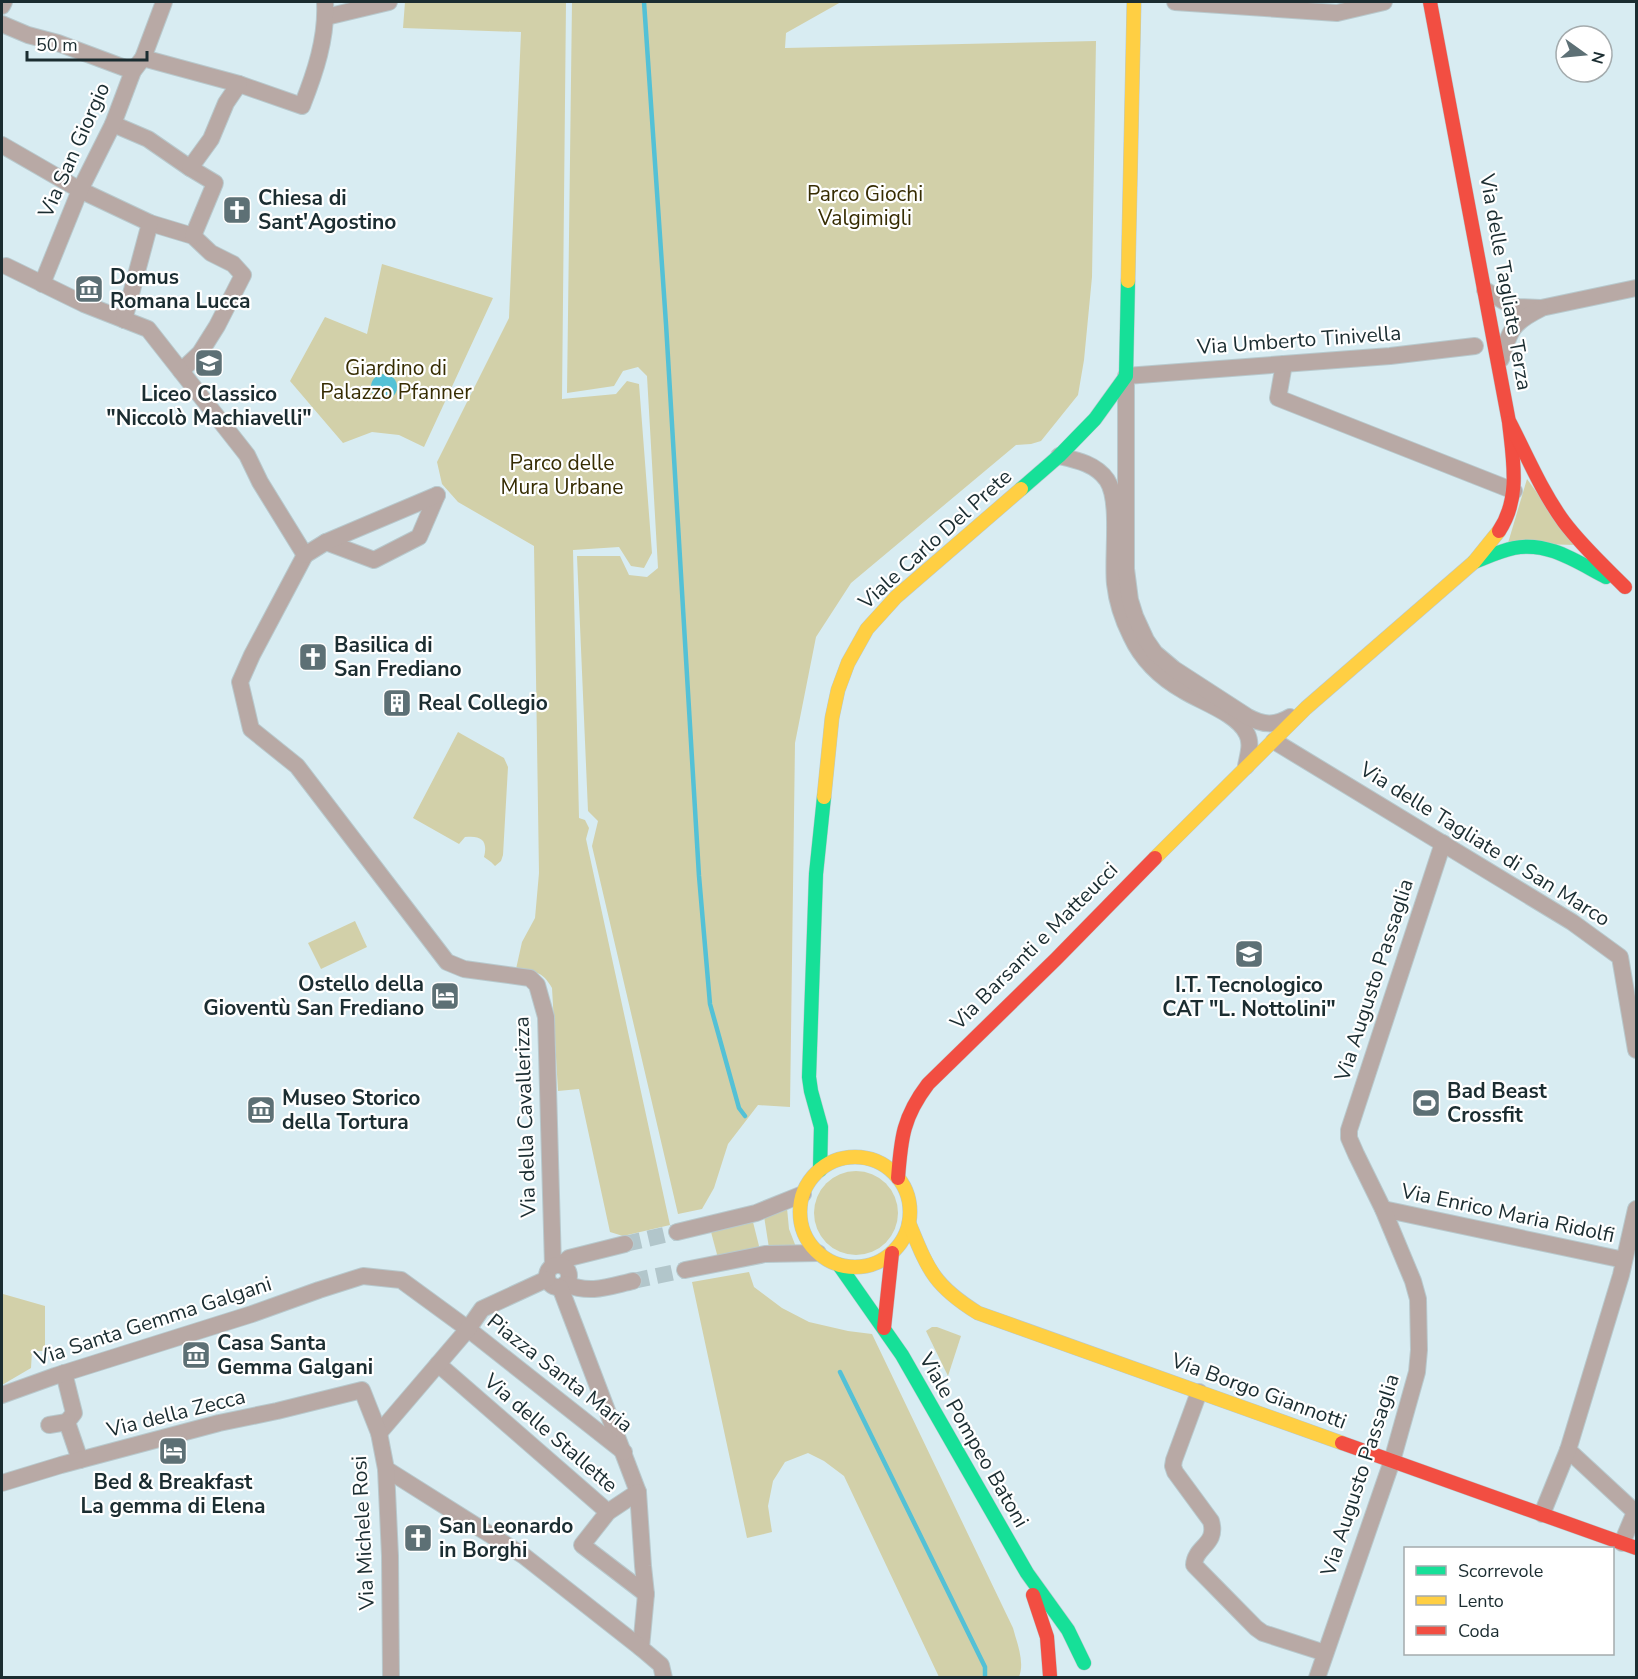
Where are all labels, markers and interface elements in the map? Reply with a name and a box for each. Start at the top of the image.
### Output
scale bar [27,24,147,62]
north arrow [1554,24,1614,84]
text: 50 m [36,33,78,57]
text: N [1585,49,1610,66]
street label: Via San Giorgio [31,78,116,223]
street label: Via delle Tagliate Terza [1473,171,1539,392]
park label: Parco Giochi Valgimigli [807,180,923,232]
place label: Chiesa di Sant'Agostino [258,184,396,236]
church icon: Chiesa di Sant'Agostino [221,194,253,226]
place label: Domus Romana Lucca [110,263,250,315]
museum icon: Domus Romana Lucca [73,273,105,305]
street label: Via Umberto Tinivella [1195,319,1402,361]
school or university icon: Liceo Classico "Niccolò Machiavelli" [193,347,225,379]
park label: Giardino di Palazzo Pfanner [320,354,472,406]
place label: Liceo Classico "Niccolò Machiavelli" [106,380,312,432]
park label: Parco delle Mura Urbane [501,449,623,501]
street label: Viale Carlo Del Prete [852,463,1018,616]
place label: Basilica di San Frediano [334,631,462,683]
church icon: Basilica di San Frediano [297,641,329,673]
building icon: Real Collegio [381,687,413,719]
place label: Real Collegio [418,689,548,717]
street label: Via delle Tagliate di San Marco [1354,755,1615,933]
street label: Via Barsanti e Matteucci [943,856,1124,1037]
street label: Via Augusto Passaglia [1328,875,1420,1086]
school or university icon: I.T. Tecnologico CAT "L. Nottolini" [1233,938,1265,970]
place label: Ostello della Gioventù San Frediano [203,970,424,1022]
place label: I.T. Tecnologico CAT "L. Nottolini" [1162,971,1336,1023]
hotel icon: Ostello della Gioventù San Frediano [429,980,461,1012]
street label: Via della Cavallerizza [507,1016,543,1219]
place label: Bad Beast Crossfit [1447,1077,1548,1129]
place label: Museo Storico della Tortura [282,1084,420,1136]
sports icon: Bad Beast Crossfit [1410,1087,1442,1119]
museum icon: Museo Storico della Tortura [245,1094,277,1126]
street label: Via Enrico Maria Ridolfi [1398,1176,1617,1249]
street label: Via Santa Gemma Galgani [30,1269,275,1373]
street label: Piazza Santa Maria [481,1307,639,1439]
place label: Casa Santa Gemma Galgani [217,1329,373,1381]
museum icon: Casa Santa Gemma Galgani [180,1339,212,1371]
street label: Via Borgo Giannotti [1167,1346,1350,1436]
street label: Viale Pompeo Batoni [912,1347,1035,1532]
street label: Via delle Stallette [477,1366,624,1499]
street label: Via Augusto Passaglia [1314,1370,1406,1581]
street label: Via della Zecca [103,1382,248,1444]
hotel icon: Bed & Breakfast La gemma di Elena [157,1435,189,1467]
street label: Via Michele Rosi [345,1455,381,1612]
place label: Bed & Breakfast La gemma di Elena [81,1468,265,1520]
place label: San Leonardo in Borghi [439,1512,573,1564]
church icon: San Leonardo in Borghi [402,1522,434,1554]
legend [1404,1547,1614,1655]
text: Scorrevole [1458,1559,1543,1583]
text: Lento [1458,1589,1504,1613]
text: Coda [1458,1619,1500,1643]

